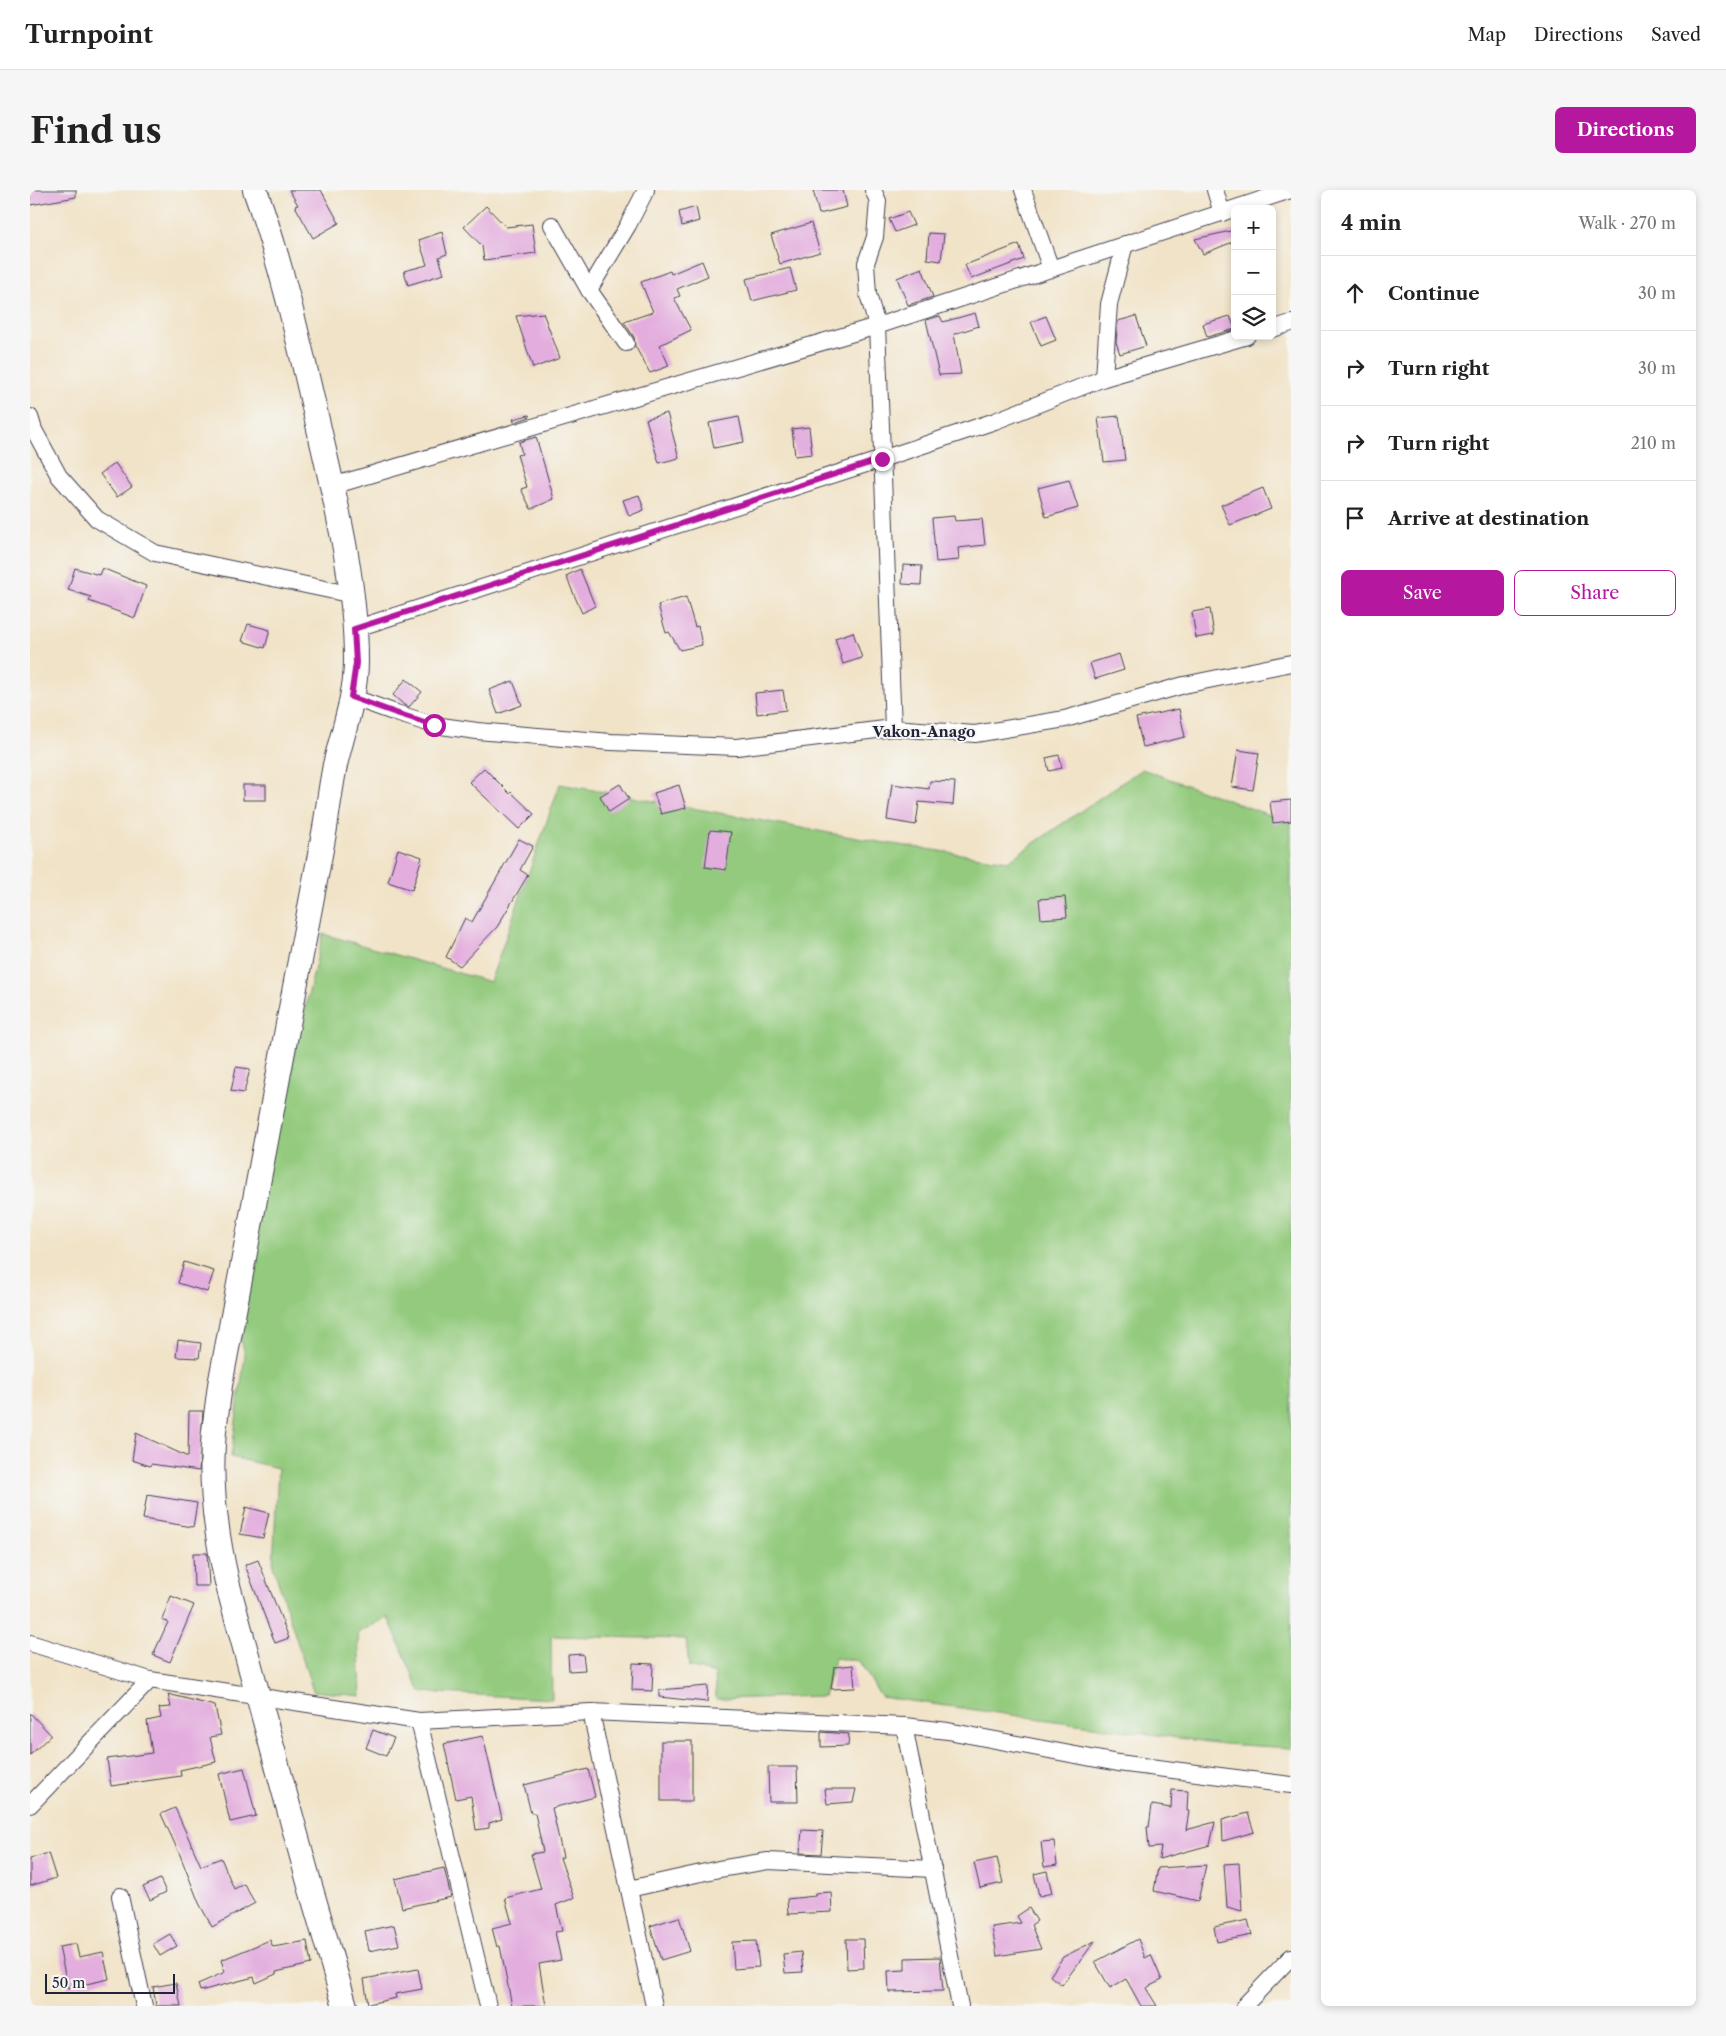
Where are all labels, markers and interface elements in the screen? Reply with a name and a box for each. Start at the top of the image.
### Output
text: Turnpoint [25,20,153,49]
text: Map [1467,24,1506,46]
text: Directions [1534,24,1623,46]
text: Saved [1651,24,1701,46]
button: Directions [1555,107,1696,153]
text: Find us [30,109,162,152]
map controls [1231,205,1276,340]
button: + [1231,205,1276,250]
text: 4 min [1341,210,1402,235]
text: Walk · 270 m [1578,213,1676,233]
button: − [1231,250,1276,295]
icon: ahead [1341,279,1369,307]
text: Continue [1388,282,1480,305]
text: 30 m [1638,283,1676,303]
button: layers [1231,295,1276,340]
icon: right [1341,354,1369,382]
text: Turn right [1388,357,1489,380]
text: 30 m [1638,358,1676,378]
icon: right [1341,429,1369,457]
text: Turn right [1388,432,1489,455]
text: 210 m [1631,433,1676,453]
route end [871,448,894,471]
icon: arrive [1341,504,1369,532]
text: Arrive at destination [1388,507,1589,530]
button: Save [1341,570,1504,616]
button: Share [1514,570,1676,616]
route start [423,714,446,737]
district label: Vakon-Anago [871,722,976,741]
scale bar [45,1971,175,1994]
text: 50 m [52,1974,85,1992]

